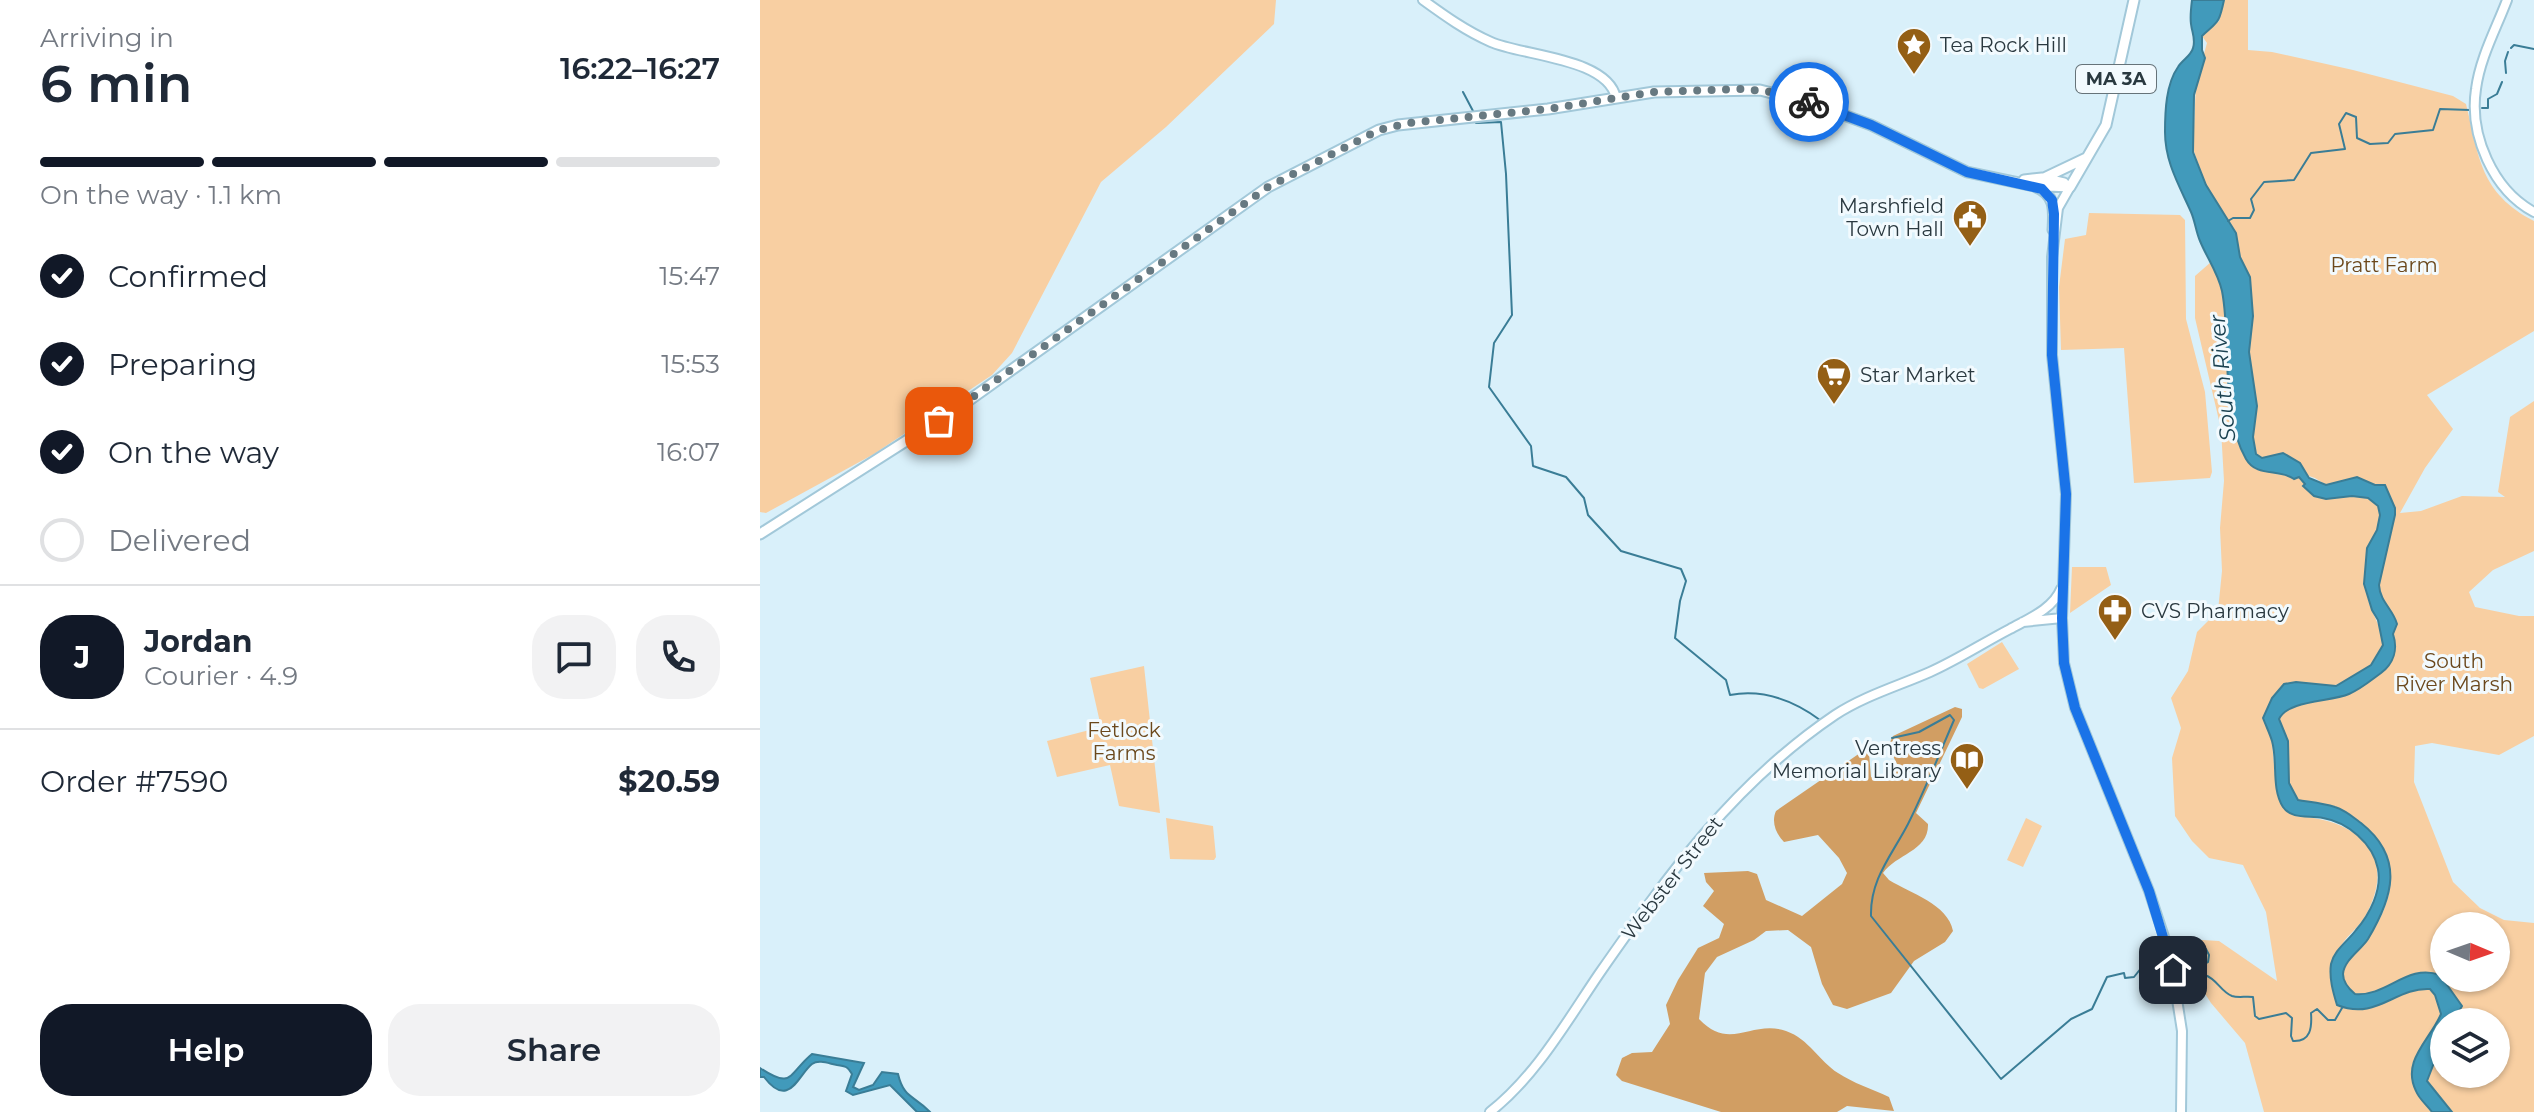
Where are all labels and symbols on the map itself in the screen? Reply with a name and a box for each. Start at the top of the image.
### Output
place icon: Tea Rock Hill [1895,26,1933,76]
place label: Tea Rock Hill [1940,33,2067,57]
courier [1769,62,1849,142]
road number: MA 3A [2076,65,2156,93]
place label: Marshfield Town Hall [1839,194,1944,241]
public building icon: Marshfield Town Hall [1951,198,1989,248]
park label: Pratt Farm [2330,253,2438,277]
water label: South River [2203,312,2241,443]
supermarket icon: Star Market [1815,356,1853,406]
place label: Star Market [1860,363,1976,387]
pin [905,387,973,455]
pharmacy icon: CVS Pharmacy [2096,592,2134,642]
place label: CVS Pharmacy [2141,599,2289,623]
park label: South River Marsh [2395,649,2513,696]
park label: Fetlock Farms [1087,718,1161,765]
place label: Ventress Memorial Library [1772,736,1941,783]
library icon: Ventress Memorial Library [1948,741,1986,791]
street label: Webster Street [1616,811,1728,945]
north arrow [2430,912,2510,992]
pin [2139,936,2207,1004]

